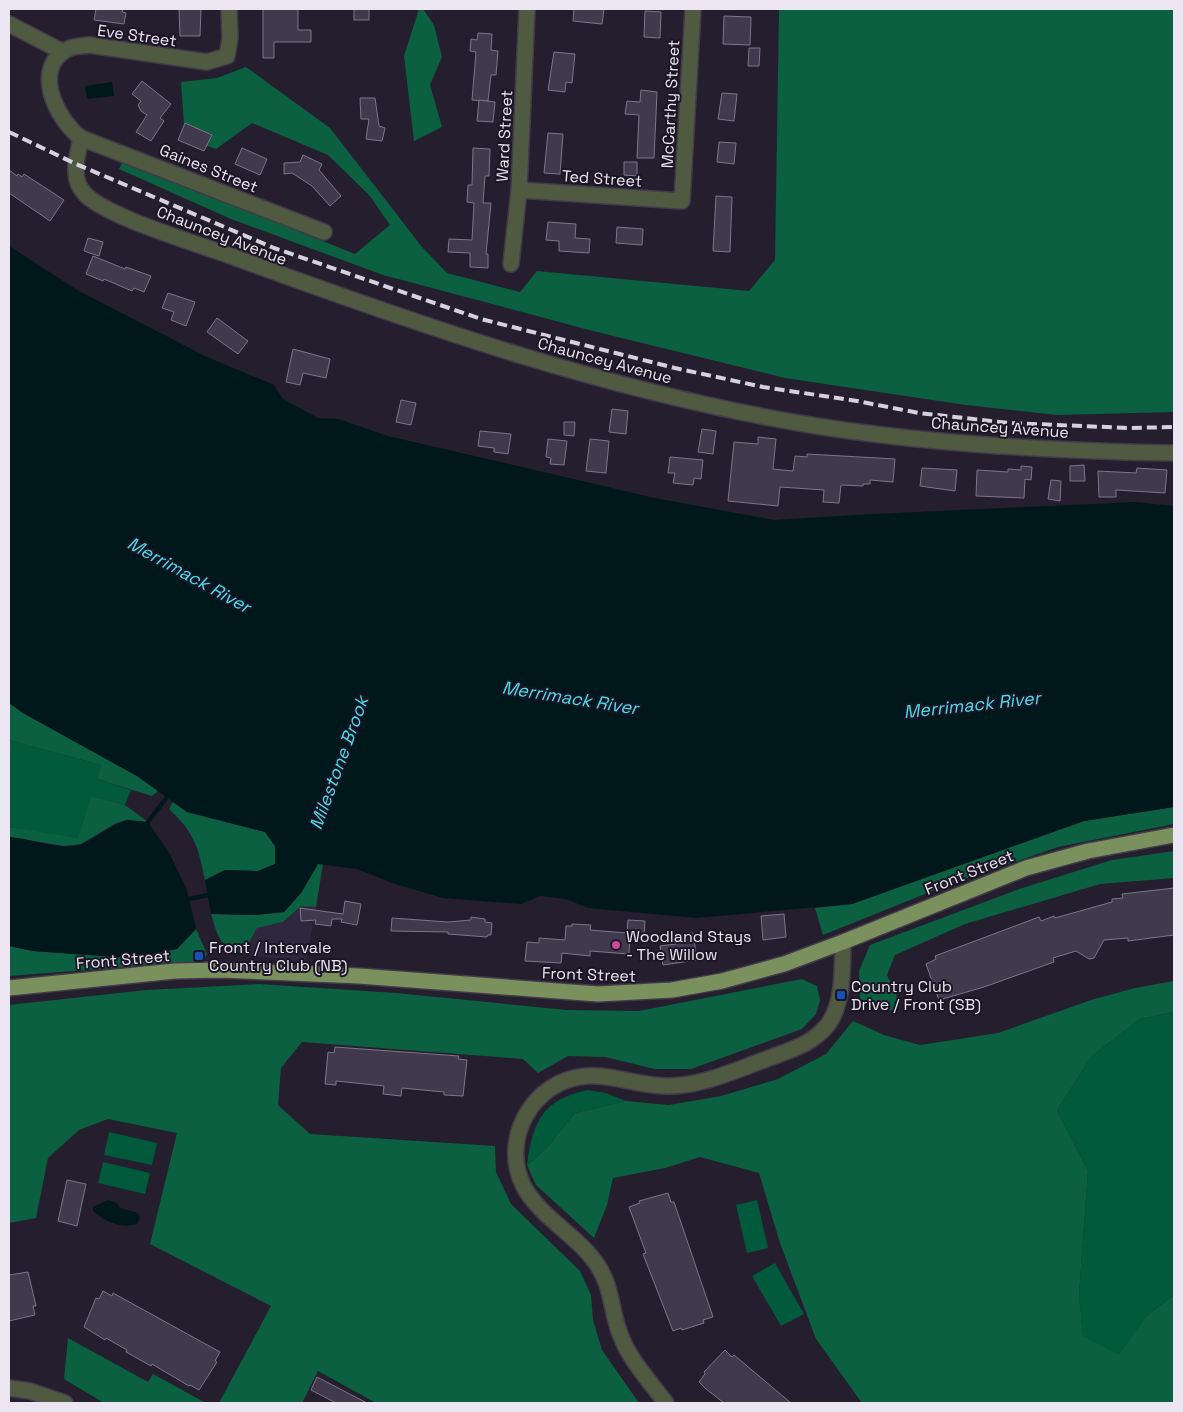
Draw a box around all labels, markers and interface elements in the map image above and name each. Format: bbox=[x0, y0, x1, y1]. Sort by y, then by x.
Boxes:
street label: Eve Street bbox=[96, 20, 178, 51]
street label: McCarthy Street bbox=[657, 39, 684, 169]
street label: Ward Street bbox=[492, 89, 517, 183]
street label: Gaines Street bbox=[156, 139, 261, 198]
street label: Ted Street bbox=[561, 165, 643, 192]
street label: Chauncey Avenue bbox=[154, 201, 290, 270]
street label: Chauncey Avenue bbox=[536, 332, 674, 388]
street label: Chauncey Avenue bbox=[930, 412, 1069, 443]
water label: Merrimack River bbox=[124, 531, 257, 619]
water label: Merrimack River bbox=[500, 675, 642, 720]
water label: Merrimack River bbox=[902, 686, 1044, 723]
water label: Milestone Brook bbox=[304, 691, 374, 833]
street label: Front Street bbox=[922, 845, 1017, 900]
place label: Woodland Stays - The Willow bbox=[626, 926, 752, 965]
place label: Front / Intervale Country Club (NB) bbox=[209, 937, 347, 976]
marker: Woodland Stays - The Willow bbox=[610, 939, 622, 951]
street label: Front Street bbox=[75, 945, 171, 974]
marker: Front / Intervale Country Club (NB) bbox=[193, 950, 205, 962]
street label: Front Street bbox=[542, 962, 636, 987]
place label: Country Club Drive / Front (SB) bbox=[851, 976, 981, 1015]
marker: Country Club Drive / Front (SB) bbox=[835, 989, 847, 1001]

